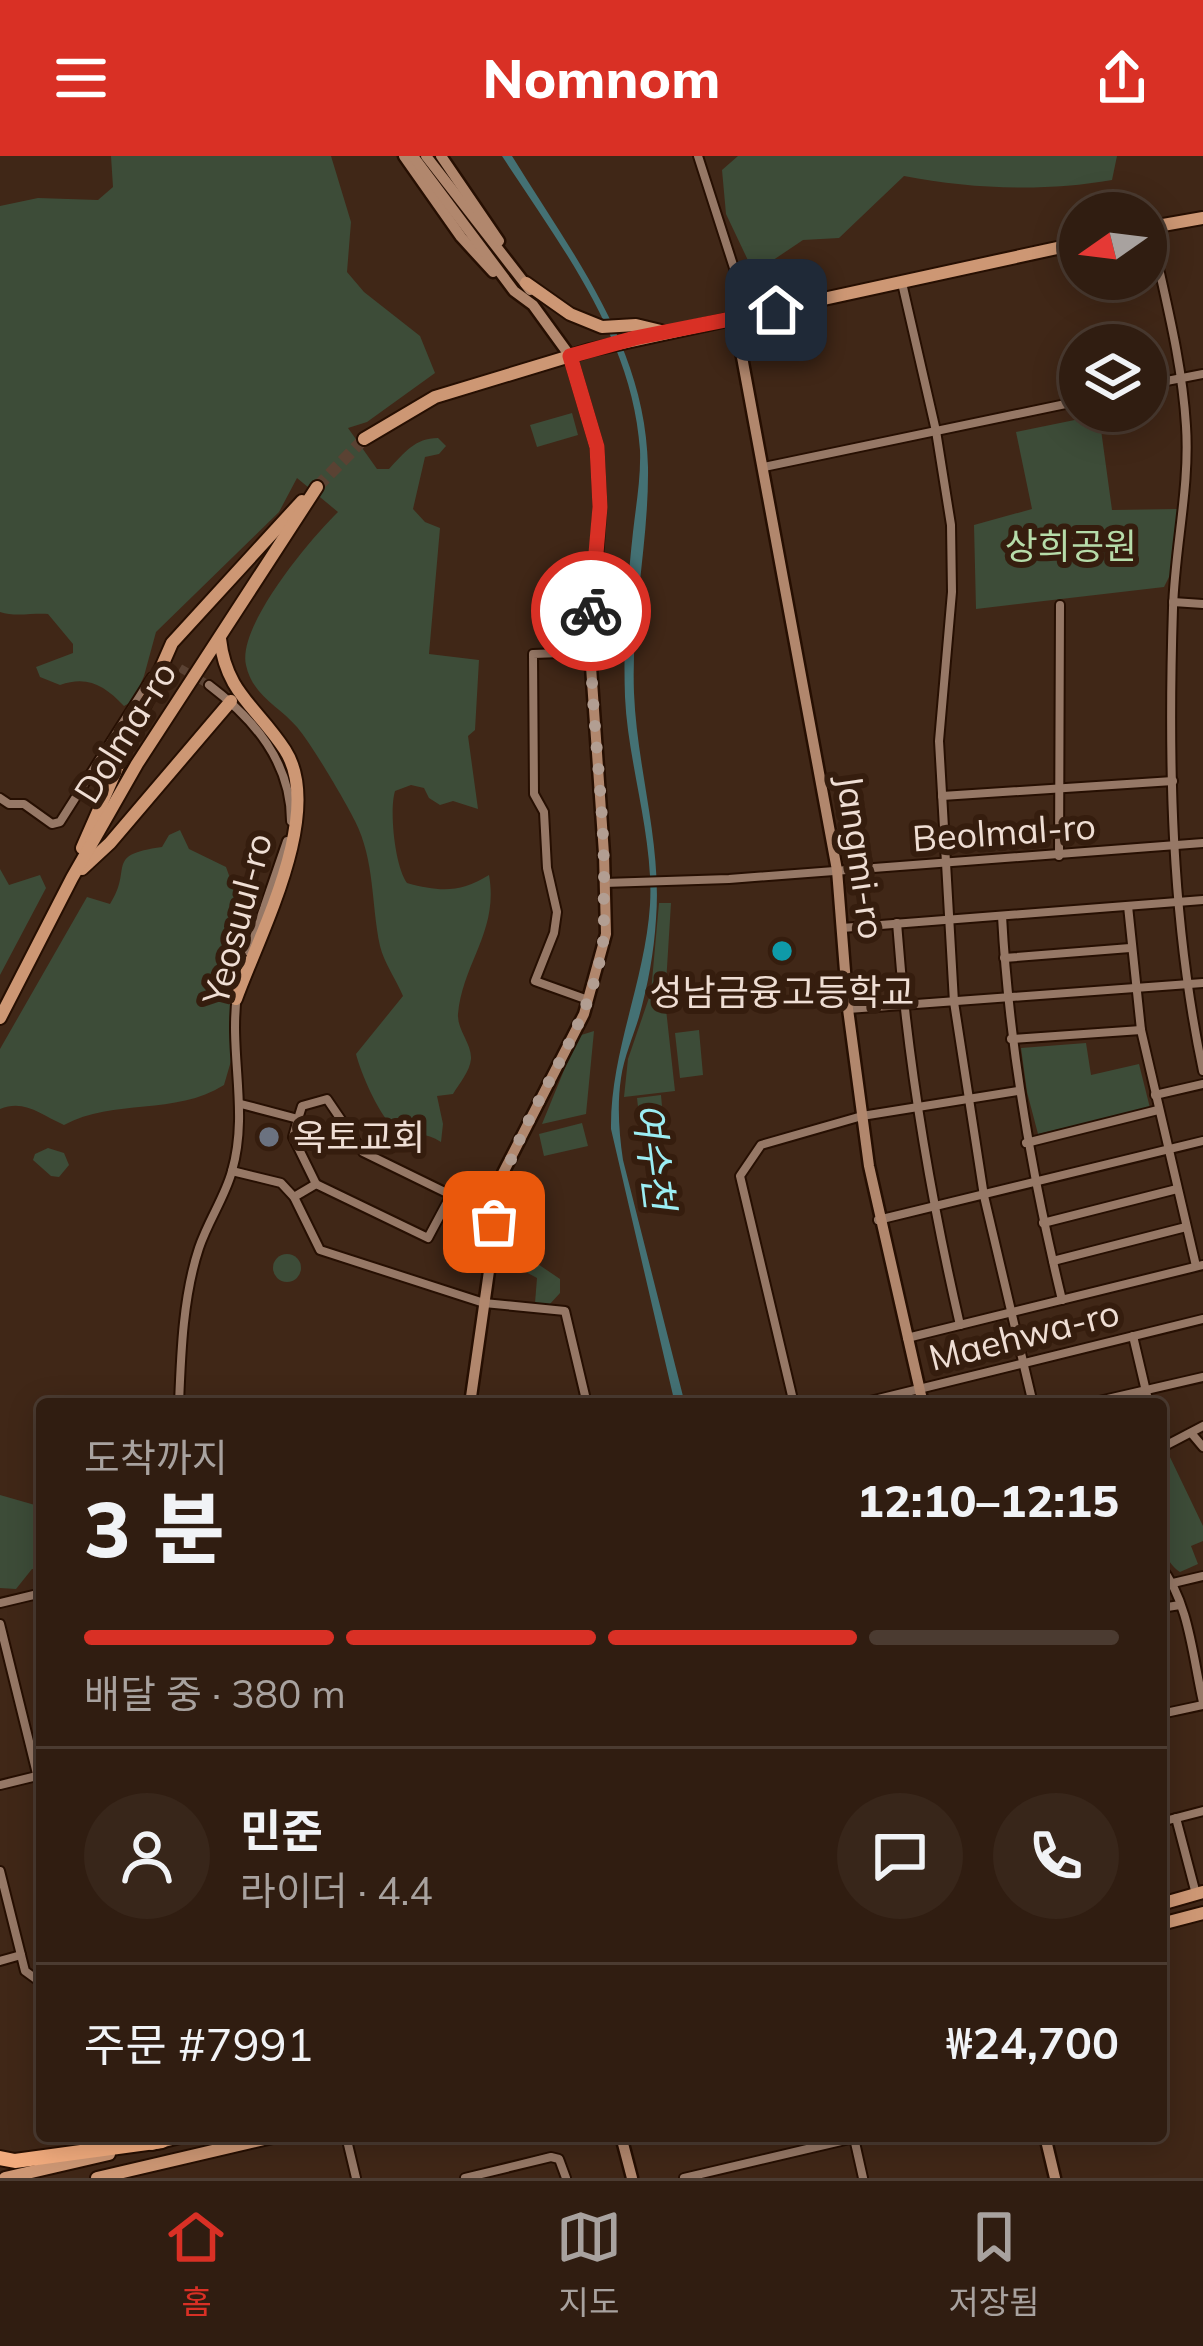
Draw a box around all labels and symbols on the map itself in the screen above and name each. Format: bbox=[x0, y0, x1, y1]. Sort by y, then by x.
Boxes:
north arrow bbox=[1059, 192, 1167, 300]
pin bbox=[725, 259, 827, 361]
park label: 상희공원 bbox=[1005, 523, 1137, 568]
courier bbox=[531, 551, 651, 671]
street label: Dolma-ro bbox=[64, 653, 186, 811]
street label: Jangmi-ro bbox=[828, 772, 895, 942]
street label: Beolmal-ro bbox=[911, 803, 1097, 860]
street label: Yeosuul-ro bbox=[192, 828, 281, 1011]
marker: 성남금융고등학교 bbox=[769, 938, 795, 964]
place label: 성남금융고등학교 bbox=[650, 969, 914, 1014]
water label: 여수천 bbox=[624, 1100, 686, 1216]
place label: 옥토교회 bbox=[293, 1114, 425, 1159]
marker: 옥토교회 bbox=[256, 1124, 282, 1150]
pin bbox=[443, 1171, 545, 1273]
street label: Maehwa-ro bbox=[924, 1289, 1124, 1380]

